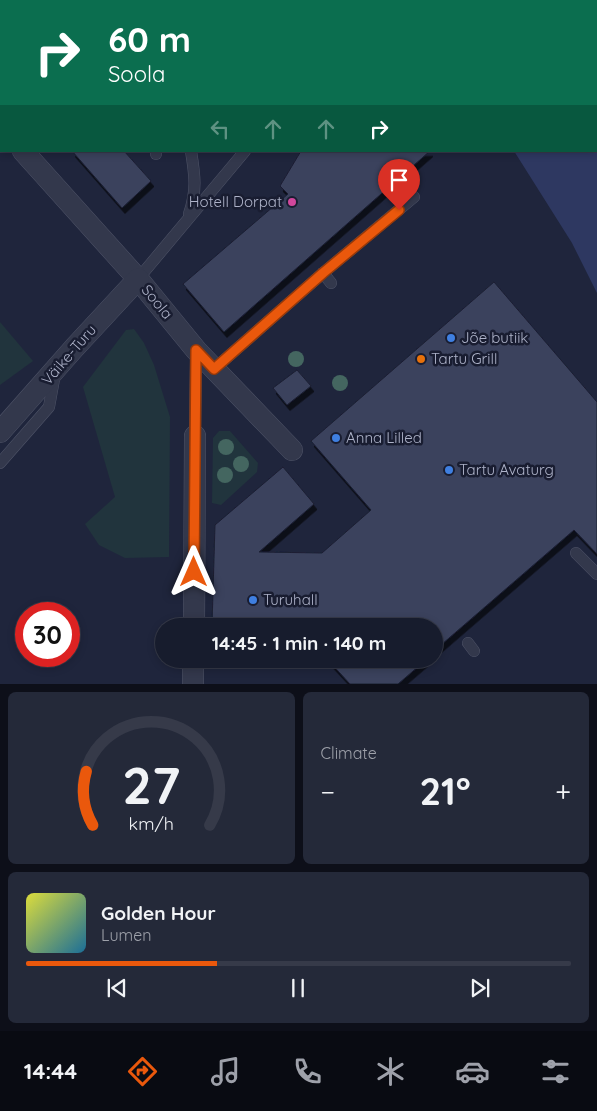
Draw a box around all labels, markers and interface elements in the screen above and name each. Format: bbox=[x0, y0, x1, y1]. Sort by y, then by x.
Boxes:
text: 60 m bbox=[108, 17, 191, 61]
icon: right bbox=[25, 20, 90, 85]
text: Soola bbox=[108, 60, 165, 88]
icon: left bbox=[206, 115, 234, 143]
icon: ahead bbox=[259, 115, 287, 143]
icon: ahead bbox=[312, 115, 340, 143]
icon: right bbox=[365, 115, 393, 143]
pin bbox=[378, 159, 420, 210]
icon: arrive bbox=[385, 166, 413, 194]
place label: Hotell Dorpat bbox=[189, 192, 282, 211]
marker: Hotell Dorpat bbox=[286, 196, 298, 208]
street label: Soola bbox=[138, 281, 177, 323]
street label: Väike-Turu bbox=[37, 320, 100, 389]
place label: Jõe butiik bbox=[461, 328, 528, 347]
marker: Jõe butiik bbox=[445, 332, 457, 344]
place label: Tartu Grill bbox=[431, 349, 497, 368]
marker: Tartu Grill bbox=[415, 353, 427, 365]
place label: Anna Lilled bbox=[346, 428, 422, 447]
marker: Anna Lilled bbox=[330, 432, 342, 444]
place label: Tartu Avaturg bbox=[459, 460, 554, 479]
marker: Tartu Avaturg bbox=[443, 464, 455, 476]
position arrow bbox=[167, 545, 219, 597]
place label: Turuhall bbox=[263, 590, 318, 609]
marker: Turuhall bbox=[247, 594, 259, 606]
speed limit sign: 30 bbox=[15, 602, 80, 667]
text: 14:45 · 1 min · 140 m bbox=[212, 631, 386, 655]
text: Climate bbox=[321, 743, 377, 763]
text: 27 bbox=[122, 752, 180, 817]
text: 21° bbox=[419, 767, 471, 815]
text: − bbox=[321, 774, 335, 809]
text: + bbox=[555, 774, 571, 809]
text: km/h bbox=[129, 812, 174, 834]
text: Golden Hour bbox=[101, 901, 216, 925]
text: Lumen bbox=[101, 925, 152, 945]
icon: previous bbox=[103, 974, 131, 1002]
icon: pause bbox=[284, 974, 312, 1002]
icon: next bbox=[466, 974, 494, 1002]
icon: directions bbox=[125, 1054, 160, 1089]
icon: music bbox=[208, 1054, 243, 1089]
icon: phone bbox=[290, 1054, 325, 1089]
icon: climate bbox=[373, 1054, 408, 1089]
icon: car bbox=[455, 1054, 490, 1089]
icon: filters bbox=[538, 1054, 573, 1089]
text: 14:44 bbox=[24, 1057, 77, 1085]

